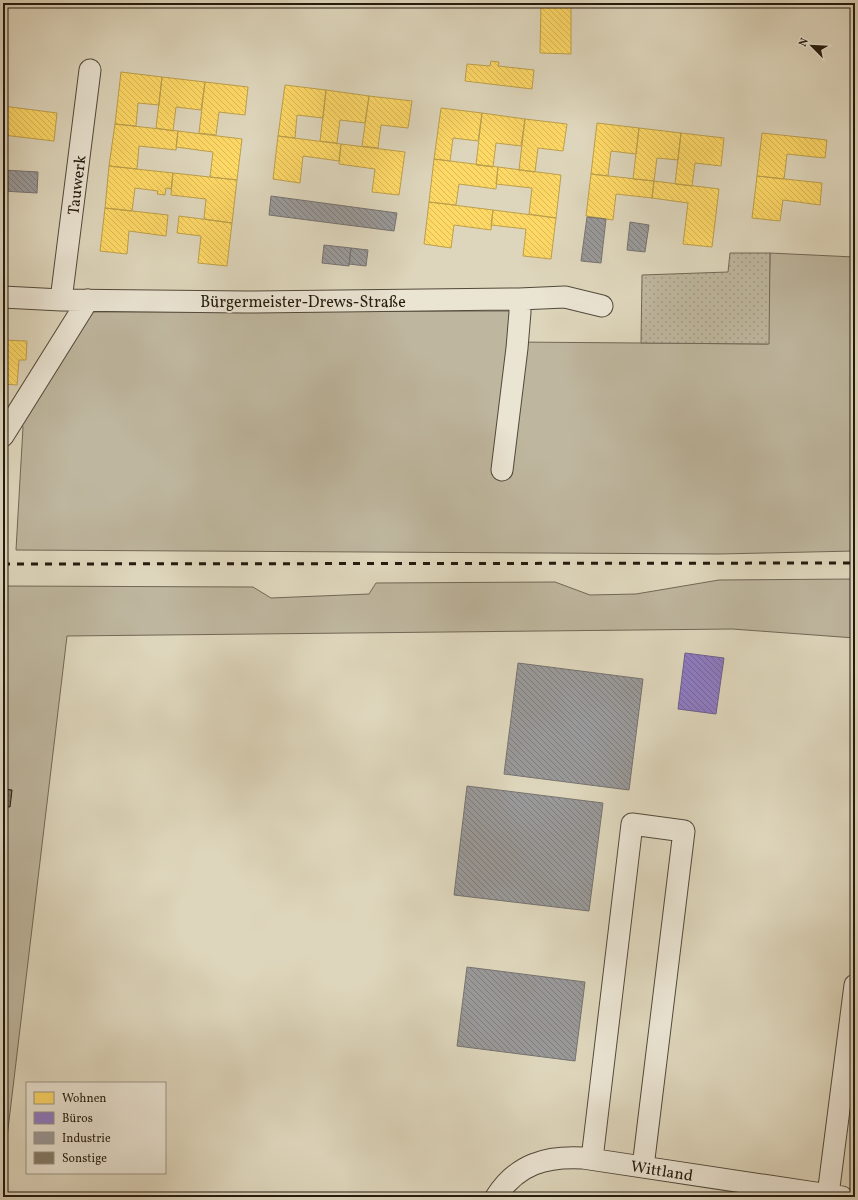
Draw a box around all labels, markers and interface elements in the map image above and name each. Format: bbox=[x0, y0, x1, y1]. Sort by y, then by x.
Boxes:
north arrow bbox=[792, 26, 832, 66]
text: N bbox=[796, 36, 813, 49]
street label: Tauwerk bbox=[63, 154, 93, 216]
street label: Bürgermeister-Drews-Straße bbox=[200, 292, 406, 314]
legend bbox=[26, 1082, 166, 1174]
text: Wohnen bbox=[62, 1091, 107, 1107]
text: Büros bbox=[62, 1111, 93, 1127]
text: Industrie bbox=[62, 1131, 111, 1147]
text: Sonstige bbox=[62, 1151, 107, 1167]
street label: Wittland bbox=[629, 1156, 694, 1188]

